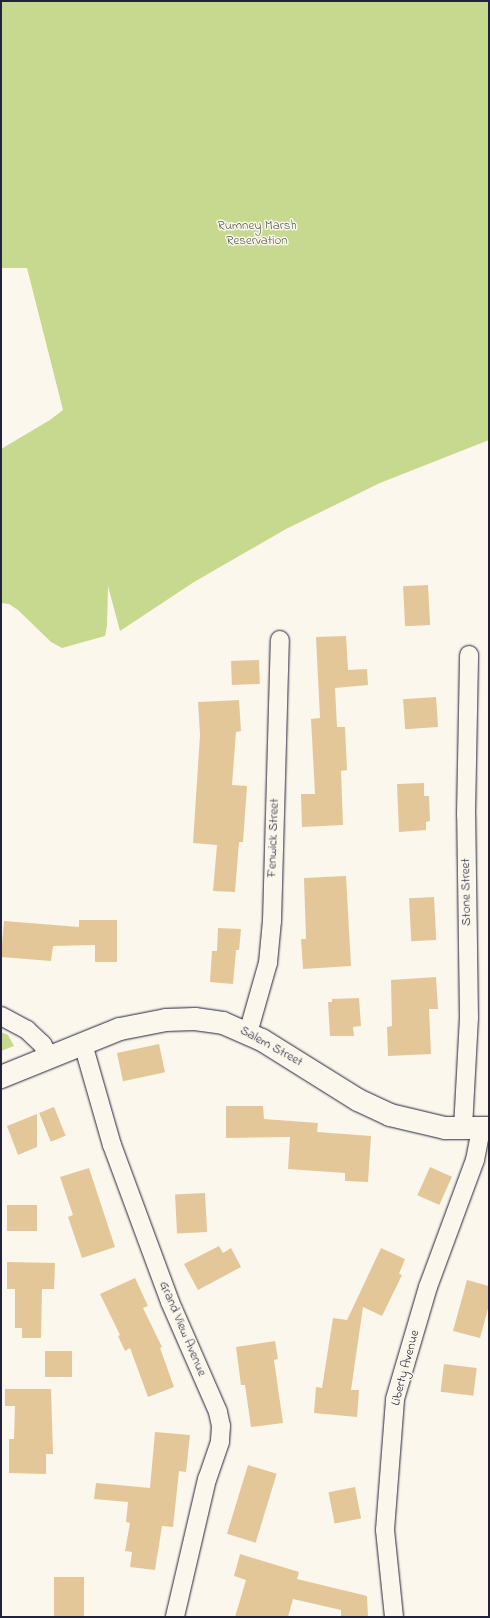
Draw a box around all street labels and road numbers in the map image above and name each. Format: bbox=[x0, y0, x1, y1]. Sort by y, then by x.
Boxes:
street label: Fenwick Street bbox=[265, 798, 283, 878]
street label: Stone Street bbox=[459, 858, 475, 926]
street label: Salem Street bbox=[237, 1023, 305, 1071]
street label: Grand View Avenue bbox=[155, 1279, 209, 1379]
street label: Liberty Avenue bbox=[388, 1329, 424, 1407]

